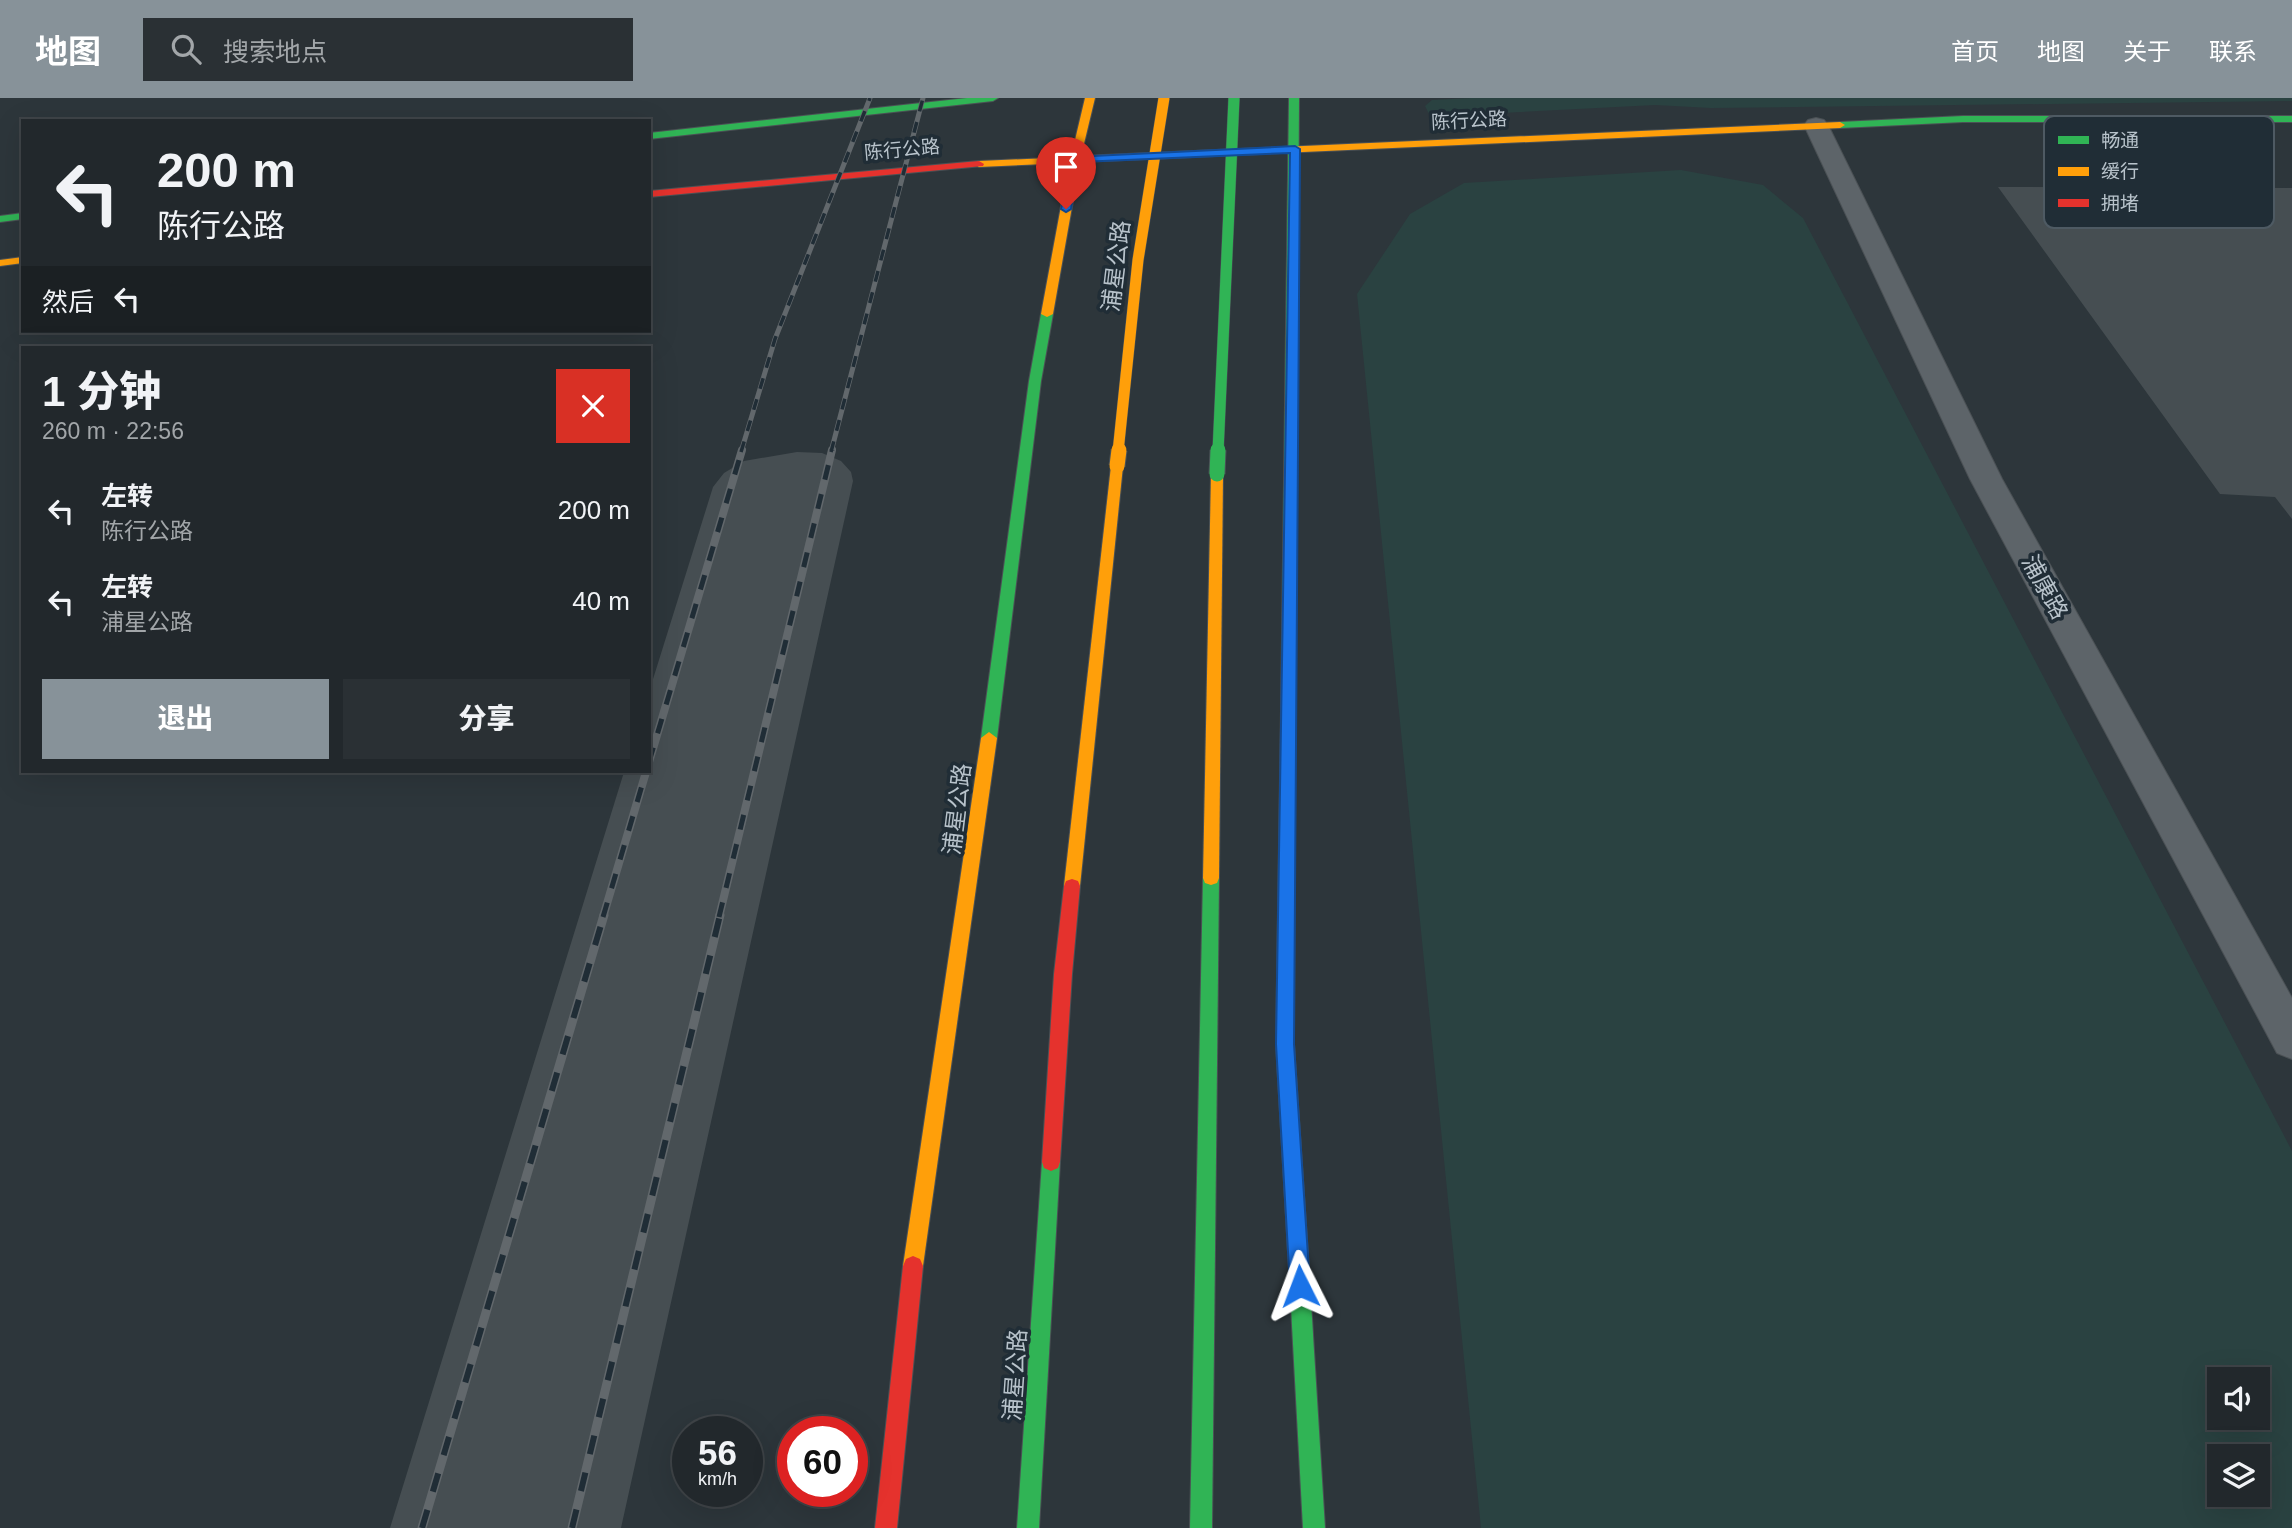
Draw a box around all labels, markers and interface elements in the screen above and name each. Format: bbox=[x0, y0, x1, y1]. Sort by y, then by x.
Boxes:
search box bbox=[143, 18, 633, 81]
icon: search bbox=[167, 30, 205, 68]
text: 地图 bbox=[35, 33, 101, 70]
text: 搜索地点 bbox=[223, 37, 327, 67]
text: 首页 bbox=[1951, 38, 1999, 65]
text: 地图 bbox=[2037, 38, 2085, 65]
text: 关于 bbox=[2123, 38, 2171, 65]
text: 联系 bbox=[2209, 38, 2257, 65]
street label: 陈行公路 bbox=[1431, 108, 1508, 133]
legend bbox=[2044, 116, 2274, 228]
text: 畅通 bbox=[2101, 130, 2139, 151]
street label: 陈行公路 bbox=[863, 136, 941, 163]
pin bbox=[1036, 137, 1096, 209]
text: 200 m bbox=[157, 143, 296, 197]
icon: left bbox=[42, 147, 133, 238]
icon: arrive bbox=[1047, 148, 1085, 186]
text: 缓行 bbox=[2101, 161, 2139, 182]
text: 拥堵 bbox=[2101, 193, 2139, 214]
text: 陈行公路 bbox=[157, 208, 285, 244]
street label: 浦星公路 bbox=[1097, 219, 1135, 313]
icon: left bbox=[108, 280, 146, 318]
text: 然后 bbox=[42, 287, 94, 317]
text: 1 分钟 bbox=[42, 368, 161, 415]
button: close bbox=[556, 369, 630, 443]
text: 260 m · 22:56 bbox=[42, 418, 184, 444]
text: 左转 bbox=[101, 481, 153, 511]
icon: left bbox=[42, 492, 80, 530]
text: 200 m bbox=[558, 495, 630, 525]
text: 陈行公路 bbox=[101, 518, 193, 544]
street label: 浦康路 bbox=[2017, 551, 2073, 623]
text: 左转 bbox=[101, 572, 153, 602]
icon: left bbox=[42, 583, 80, 621]
text: 40 m bbox=[572, 586, 630, 616]
text: 浦星公路 bbox=[101, 609, 193, 635]
button: 退出 bbox=[42, 679, 329, 759]
button: 分享 bbox=[343, 679, 630, 759]
street label: 浦星公路 bbox=[938, 762, 976, 856]
position arrow bbox=[1263, 1249, 1337, 1323]
street label: 浦星公路 bbox=[999, 1328, 1031, 1422]
map controls bbox=[2207, 1367, 2270, 1507]
button: sound bbox=[2207, 1367, 2270, 1430]
speed limit sign: 60 bbox=[777, 1416, 868, 1507]
text: 56 bbox=[698, 1433, 737, 1472]
button: layers bbox=[2207, 1444, 2270, 1507]
text: km/h bbox=[698, 1469, 737, 1489]

